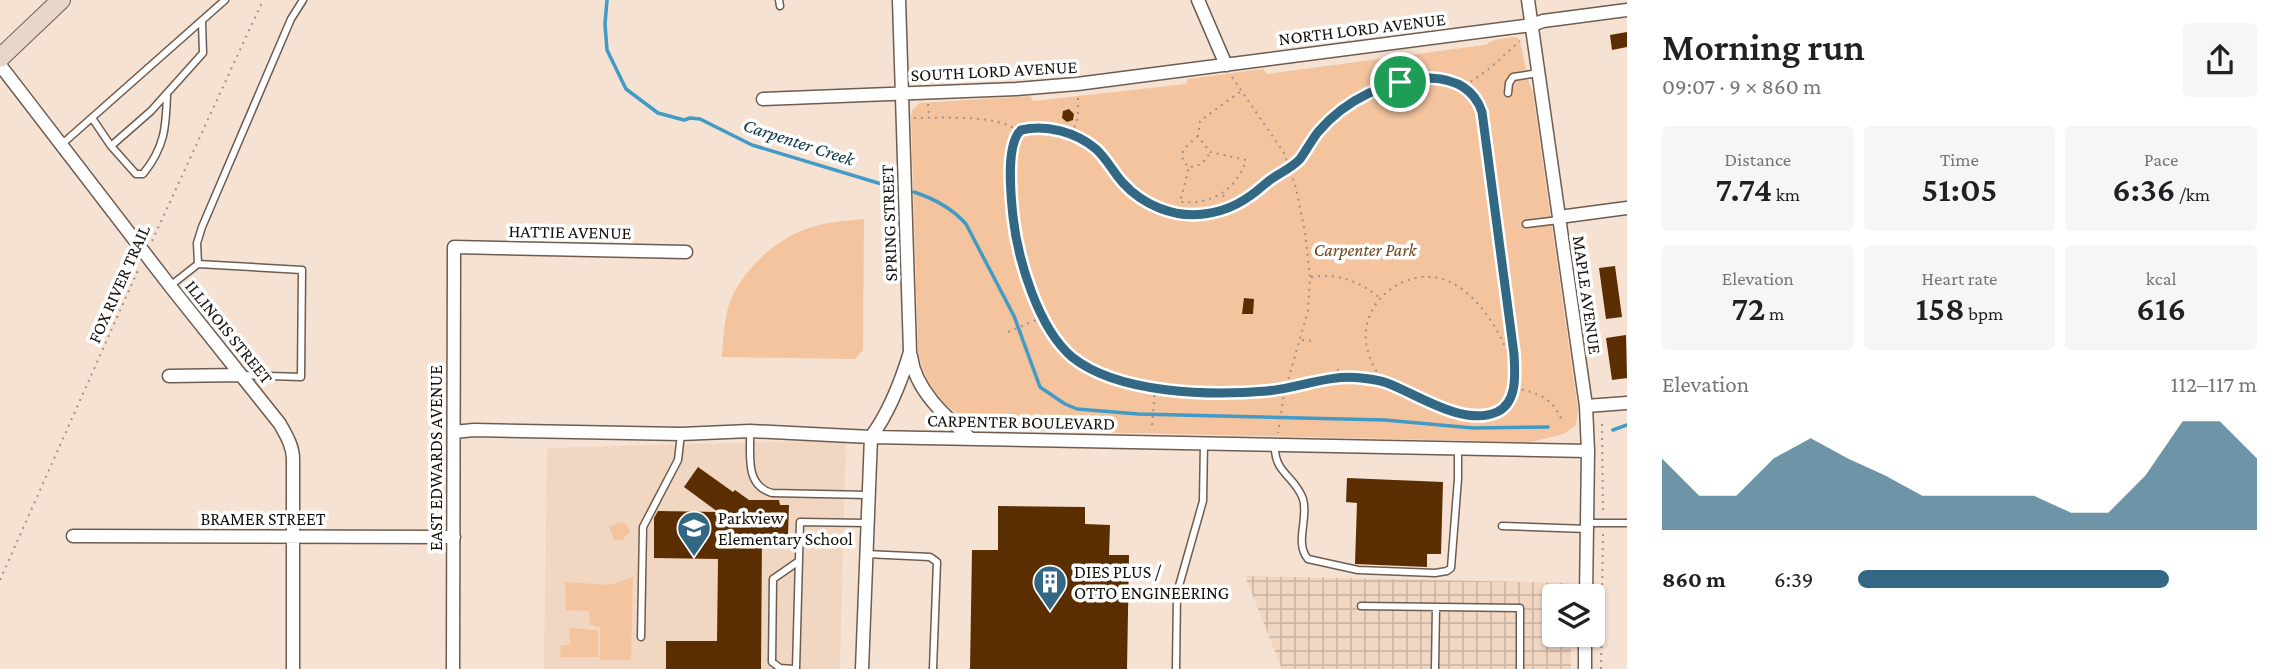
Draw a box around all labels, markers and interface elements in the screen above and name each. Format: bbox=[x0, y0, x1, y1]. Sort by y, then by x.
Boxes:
street label: NORTH LORD AVENUE bbox=[1277, 9, 1447, 49]
button: share bbox=[2183, 23, 2257, 97]
text: Morning run bbox=[1662, 26, 1865, 68]
pin bbox=[1370, 52, 1430, 112]
street label: SOUTH LORD AVENUE bbox=[910, 57, 1078, 85]
icon: arrive bbox=[1381, 63, 1419, 101]
text: 09:07 · 9 × 860 m bbox=[1662, 73, 1821, 99]
water label: Carpenter Creek bbox=[741, 114, 858, 170]
text: Distance bbox=[1725, 149, 1791, 170]
text: Time bbox=[1940, 149, 1979, 170]
text: Pace bbox=[2144, 149, 2178, 170]
street label: SPRING STREET bbox=[877, 164, 901, 282]
text: 7.74 bbox=[1716, 170, 1772, 209]
text: 51:05 bbox=[1922, 170, 1997, 209]
text: 6:36 bbox=[2112, 170, 2175, 209]
text: km bbox=[1772, 184, 1800, 205]
text: /km bbox=[2175, 184, 2210, 205]
street label: HATTIE AVENUE bbox=[508, 221, 632, 243]
street label: FOX RIVER TRAIL bbox=[84, 222, 154, 346]
street label: MAPLE AVENUE bbox=[1569, 234, 1605, 356]
park label: Carpenter Park bbox=[1314, 240, 1417, 260]
text: Elevation bbox=[1722, 268, 1794, 289]
text: Heart rate bbox=[1922, 268, 1997, 289]
text: kcal bbox=[2146, 268, 2176, 289]
street label: ILLINOIS STREET bbox=[181, 276, 277, 388]
text: 72 bbox=[1731, 289, 1765, 328]
text: 158 bbox=[1916, 289, 1965, 328]
text: 616 bbox=[2136, 289, 2186, 328]
text: m bbox=[1765, 303, 1784, 324]
text: bpm bbox=[1965, 303, 2003, 324]
street label: EAST EDWARDS AVENUE bbox=[426, 365, 446, 551]
text: Elevation bbox=[1662, 371, 1749, 397]
text: 112–117 m bbox=[2171, 371, 2257, 397]
street label: CARPENTER BOULEVARD bbox=[927, 410, 1115, 434]
place label: Parkview Elementary School bbox=[718, 508, 853, 549]
street label: BRAMER STREET bbox=[200, 509, 326, 529]
school or university icon: Parkview Elementary School bbox=[675, 509, 713, 558]
place label: DIES PLUS / OTTO ENGINEERING bbox=[1074, 562, 1229, 603]
building icon: DIES PLUS / OTTO ENGINEERING bbox=[1031, 563, 1069, 612]
text: 860 m bbox=[1662, 566, 1726, 592]
text: 6:39 bbox=[1774, 566, 1813, 592]
map controls bbox=[1542, 584, 1605, 647]
button: layers bbox=[1542, 584, 1605, 647]

